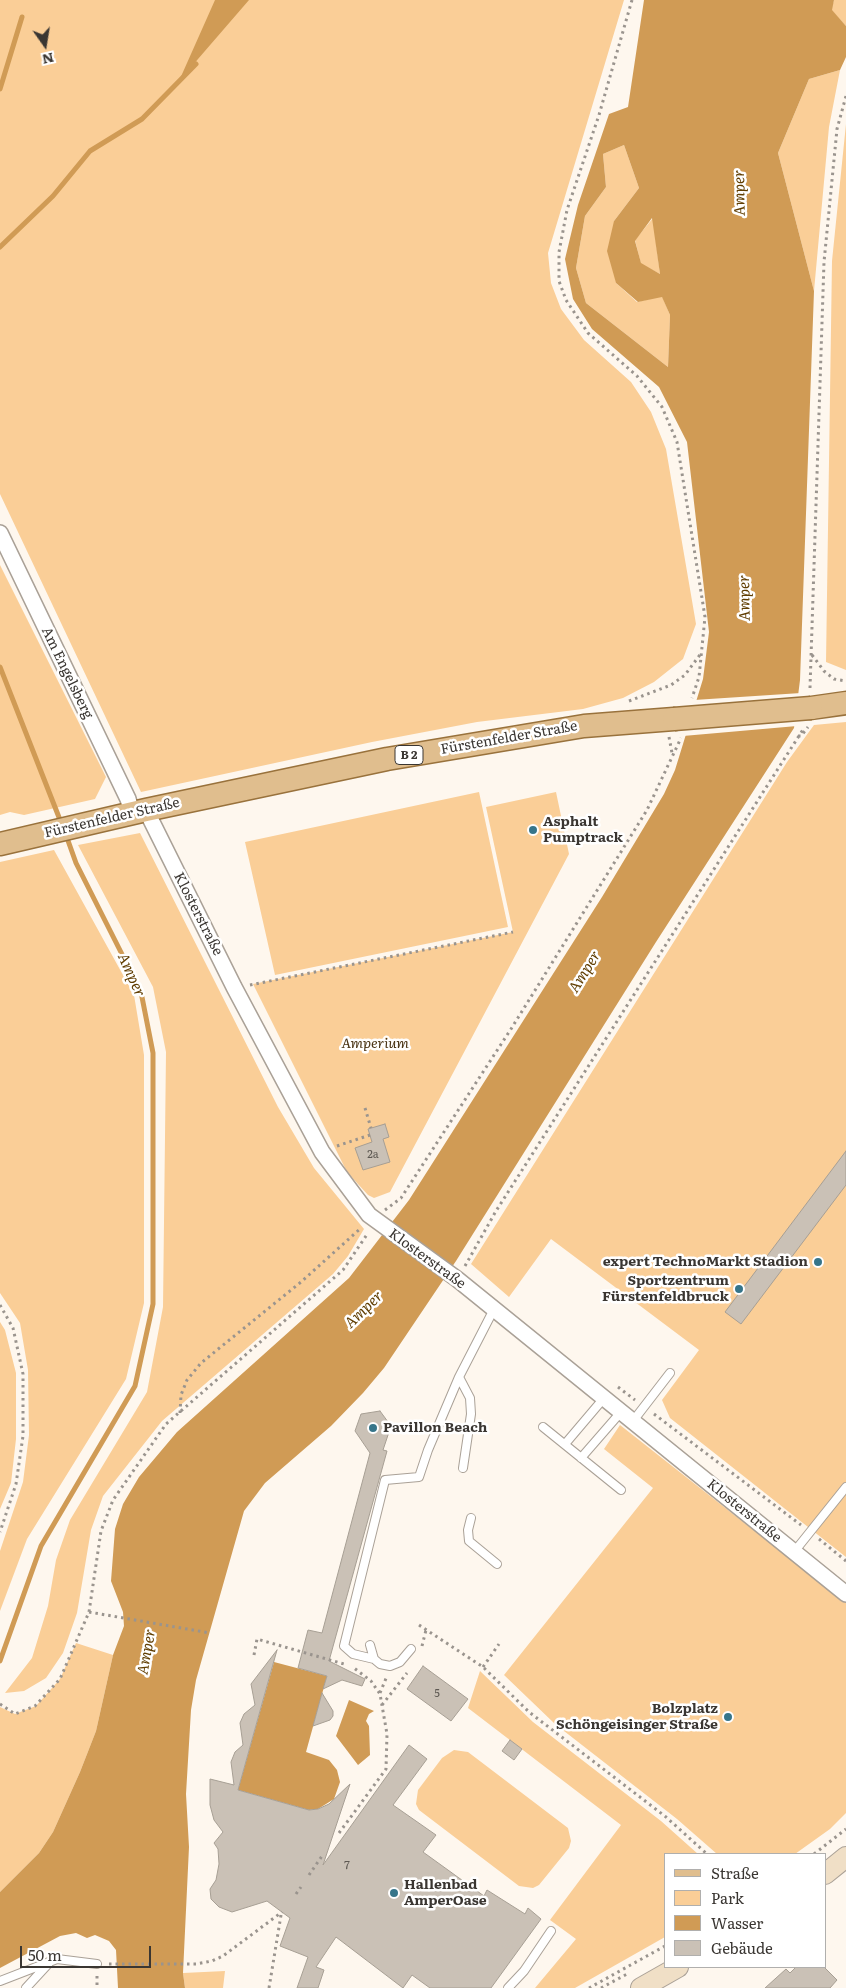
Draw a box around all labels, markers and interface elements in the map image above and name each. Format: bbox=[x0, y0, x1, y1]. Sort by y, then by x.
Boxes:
north arrow bbox=[20, 20, 70, 70]
text: N bbox=[40, 49, 56, 71]
water label: Amper bbox=[731, 170, 749, 216]
water label: Amper bbox=[736, 575, 754, 621]
street label: Am Engelsberg bbox=[38, 624, 96, 722]
street label: Fürstenfelder Straße bbox=[439, 718, 579, 758]
road number: B 2 bbox=[395, 746, 423, 764]
street label: Fürstenfelder Straße bbox=[43, 794, 181, 842]
place label: Asphalt Pumptrack bbox=[543, 814, 623, 846]
marker: Asphalt Pumptrack bbox=[527, 824, 539, 836]
street label: Klosterstraße bbox=[170, 870, 226, 958]
water label: Amper bbox=[565, 948, 605, 996]
water label: Amper bbox=[113, 950, 149, 1000]
park label: Amperium bbox=[341, 1036, 409, 1052]
house number: 2a bbox=[367, 1148, 379, 1162]
street label: Klosterstraße bbox=[385, 1225, 469, 1293]
place label: expert TechnoMarkt Stadion bbox=[603, 1254, 808, 1270]
marker: expert TechnoMarkt Stadion bbox=[812, 1256, 824, 1268]
place label: Sportzentrum Fürstenfeldbruck bbox=[602, 1273, 729, 1305]
marker: Sportzentrum Fürstenfeldbruck bbox=[733, 1283, 745, 1295]
water label: Amper bbox=[341, 1288, 387, 1332]
place label: Pavillon Beach bbox=[383, 1420, 487, 1436]
marker: Pavillon Beach bbox=[367, 1422, 379, 1434]
street label: Klosterstraße bbox=[703, 1476, 785, 1546]
water label: Amper bbox=[134, 1628, 160, 1676]
house number: 5 bbox=[434, 1687, 440, 1701]
place label: Bolzplatz Schöngeisinger Straße bbox=[556, 1701, 718, 1734]
marker: Bolzplatz Schöngeisinger Straße bbox=[722, 1711, 734, 1723]
legend bbox=[664, 1853, 826, 1968]
house number: 7 bbox=[344, 1859, 350, 1873]
text: Straße bbox=[711, 1861, 759, 1884]
place label: Hallenbad AmperOase bbox=[404, 1877, 487, 1910]
text: Park bbox=[711, 1886, 744, 1909]
marker: Hallenbad AmperOase bbox=[388, 1887, 400, 1899]
text: Wasser bbox=[711, 1911, 763, 1934]
scale bar bbox=[22, 1936, 154, 1968]
text: Gebäude bbox=[711, 1936, 773, 1959]
text: 50 m bbox=[28, 1943, 62, 1966]

